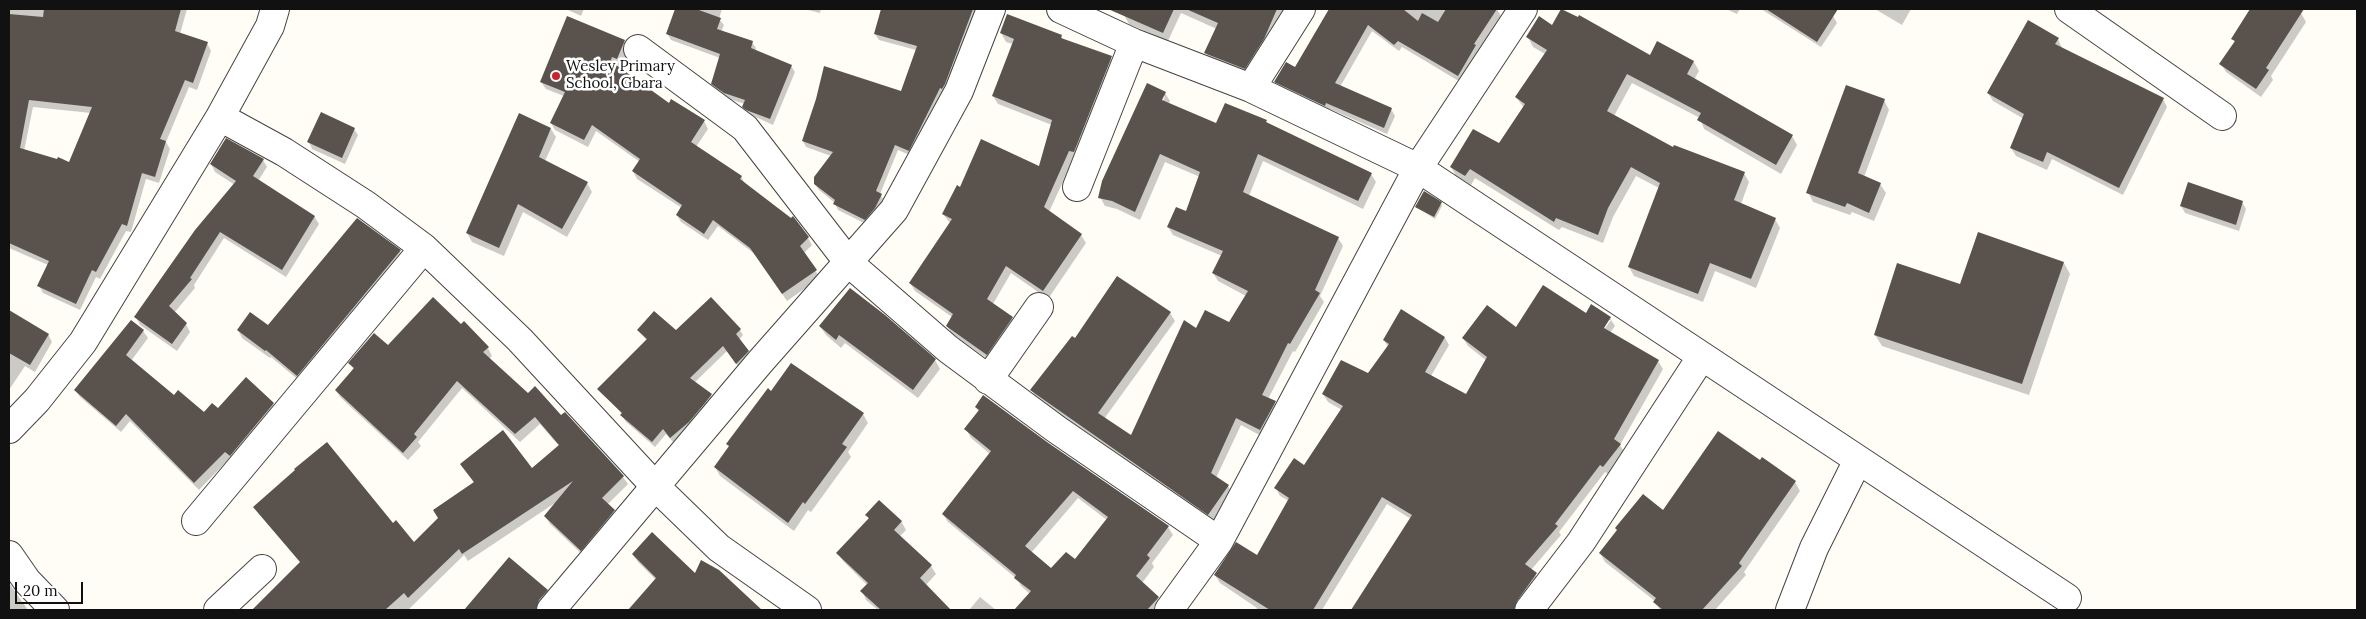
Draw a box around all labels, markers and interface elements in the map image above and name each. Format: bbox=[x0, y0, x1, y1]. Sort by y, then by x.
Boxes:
place label: Wesley Primary School, Gbara bbox=[566, 58, 675, 93]
marker: Wesley Primary School, Gbara bbox=[550, 70, 562, 82]
scale bar bbox=[18, 572, 85, 604]
text: 20 m bbox=[23, 581, 58, 600]

